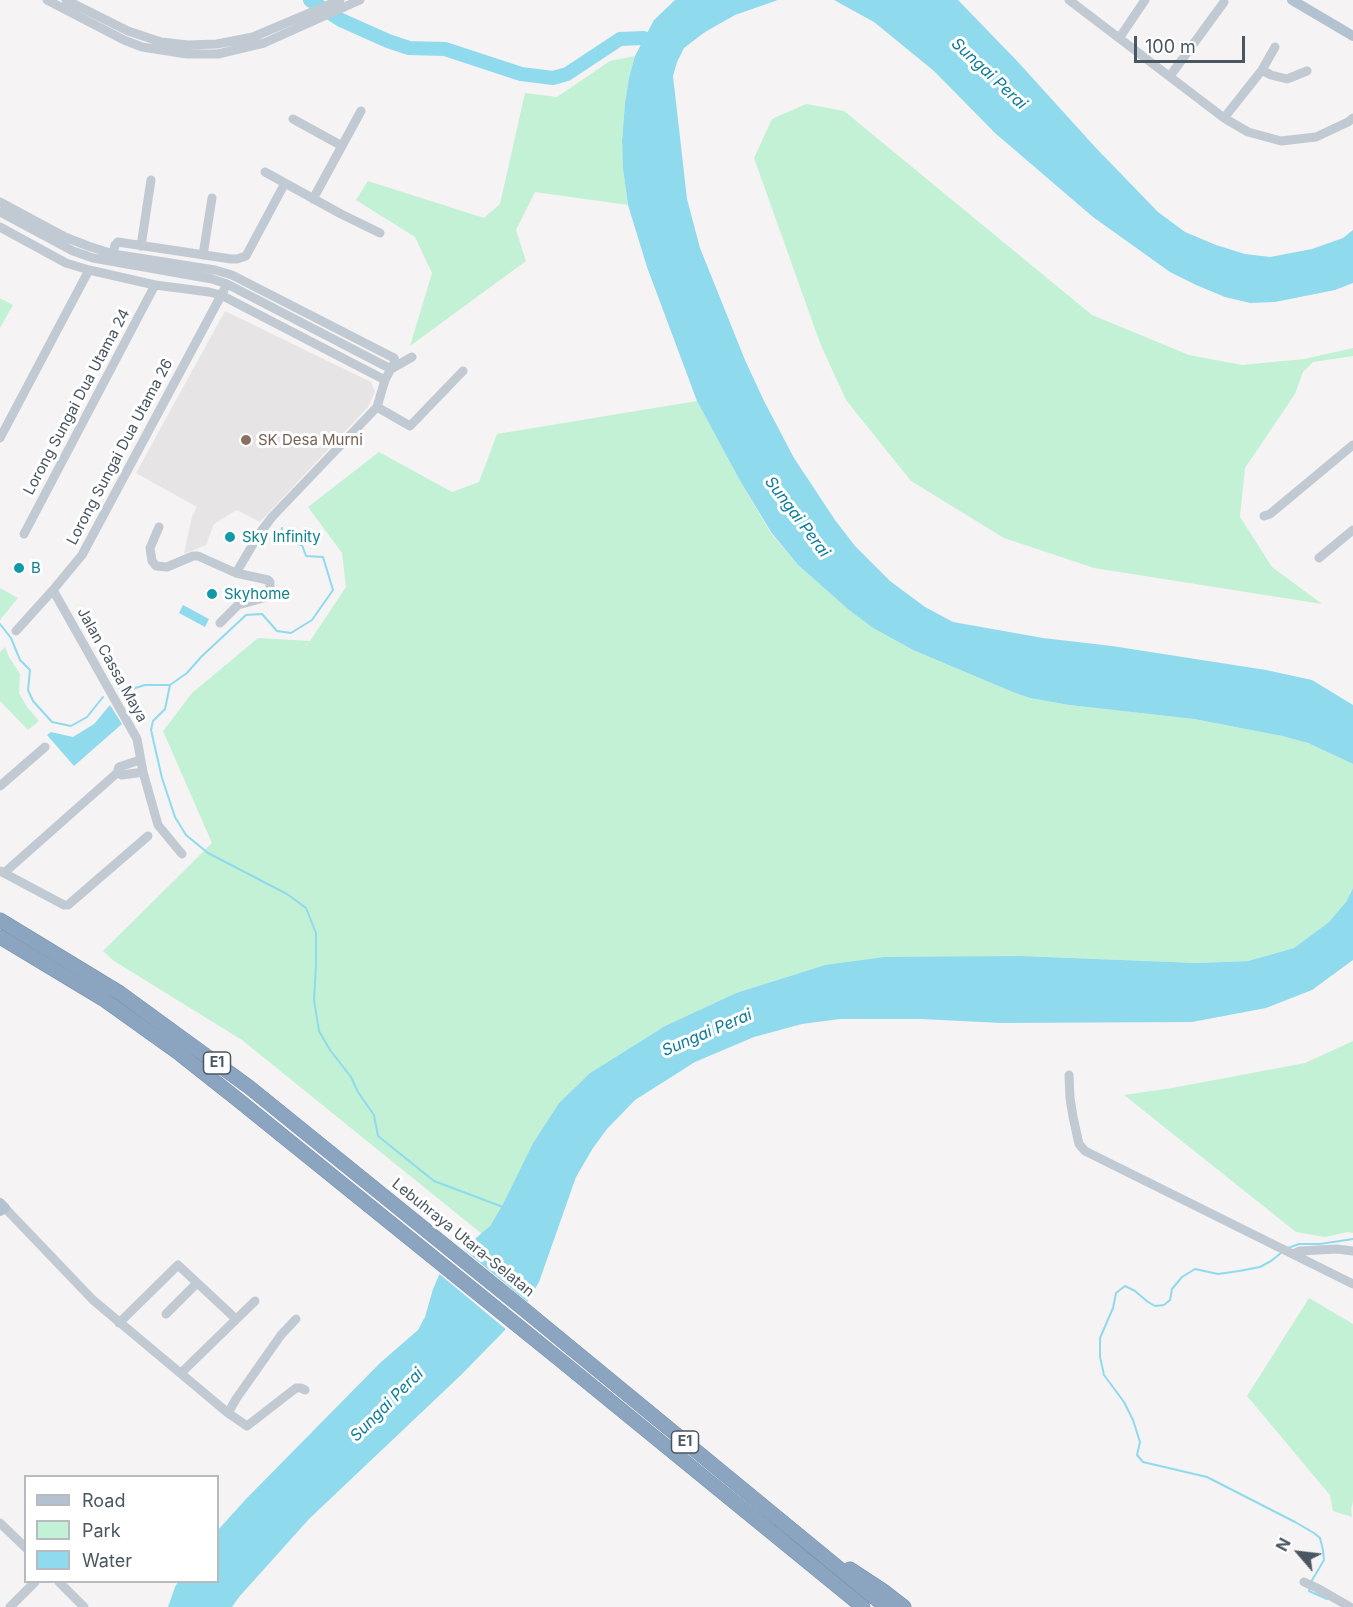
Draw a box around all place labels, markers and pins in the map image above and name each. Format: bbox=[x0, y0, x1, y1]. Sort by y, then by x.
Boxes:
place label: SK Desa Murni bbox=[258, 431, 363, 449]
marker: SK Desa Murni bbox=[239, 433, 253, 447]
place label: Sky Infinity bbox=[242, 528, 321, 546]
marker: Sky Infinity bbox=[223, 530, 237, 544]
place label: B bbox=[31, 559, 41, 577]
marker: B bbox=[12, 561, 26, 575]
place label: Skyhome bbox=[224, 585, 290, 603]
marker: Skyhome bbox=[205, 587, 219, 601]

